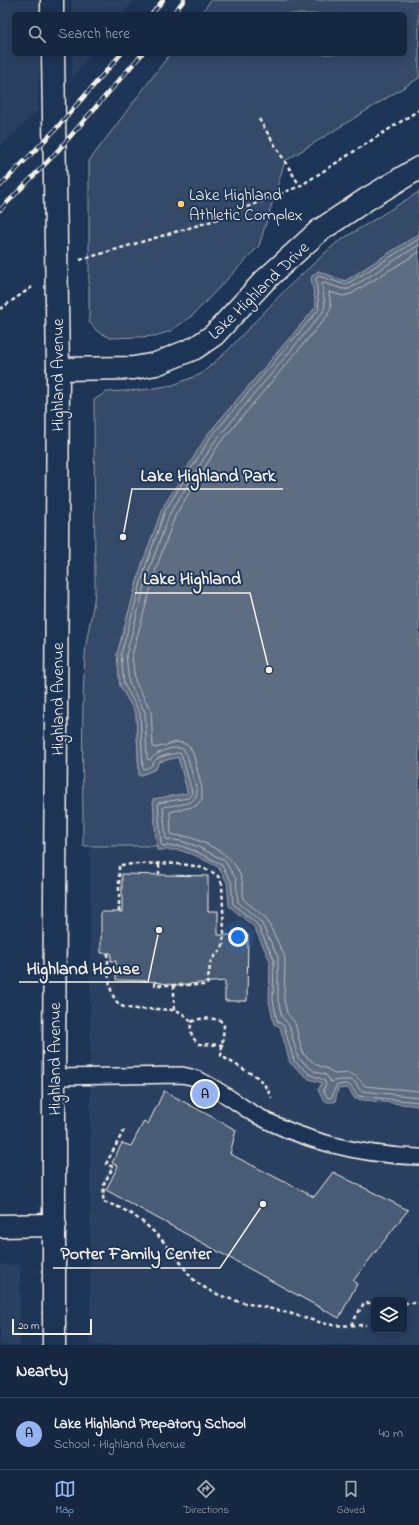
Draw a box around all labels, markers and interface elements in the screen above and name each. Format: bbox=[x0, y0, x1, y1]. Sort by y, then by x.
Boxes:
search box bbox=[12, 12, 407, 56]
icon: search bbox=[26, 23, 48, 45]
text: Search here bbox=[58, 23, 130, 45]
place label: Lake Highland Athletic Complex bbox=[189, 183, 303, 228]
marker: Lake Highland Athletic Complex bbox=[176, 199, 186, 209]
street label: Lake Highland Drive bbox=[203, 236, 317, 348]
street label: Highland Avenue bbox=[46, 318, 73, 432]
callout: Lake Highland Park bbox=[132, 459, 283, 489]
text: Lake Highland Park bbox=[140, 464, 277, 491]
callout: Lake Highland bbox=[135, 563, 250, 593]
text: Lake Highland bbox=[143, 567, 242, 594]
street label: Highland Avenue bbox=[46, 642, 73, 756]
your location bbox=[228, 927, 248, 947]
callout: Highland House bbox=[19, 952, 148, 982]
text: Highland House bbox=[26, 957, 141, 984]
street label: Highland Avenue bbox=[43, 1002, 70, 1116]
pin: A bbox=[192, 1079, 218, 1109]
callout: Porter Family Center bbox=[53, 1238, 220, 1268]
text: Porter Family Center bbox=[60, 1242, 212, 1269]
map controls bbox=[371, 1297, 407, 1333]
button: layers bbox=[371, 1297, 407, 1333]
scale bar bbox=[12, 1317, 92, 1336]
text: 20 m bbox=[18, 1318, 40, 1334]
text: Nearby bbox=[16, 1359, 68, 1384]
text: Lake Highland Prepatory School bbox=[54, 1413, 246, 1435]
text: A bbox=[25, 1424, 33, 1443]
text: 40 m bbox=[379, 1424, 403, 1443]
text: School · Highland Avenue bbox=[54, 1435, 185, 1454]
tab: Map bbox=[54, 1478, 76, 1518]
tab: Directions bbox=[183, 1478, 229, 1518]
tab: Saved bbox=[337, 1478, 365, 1518]

